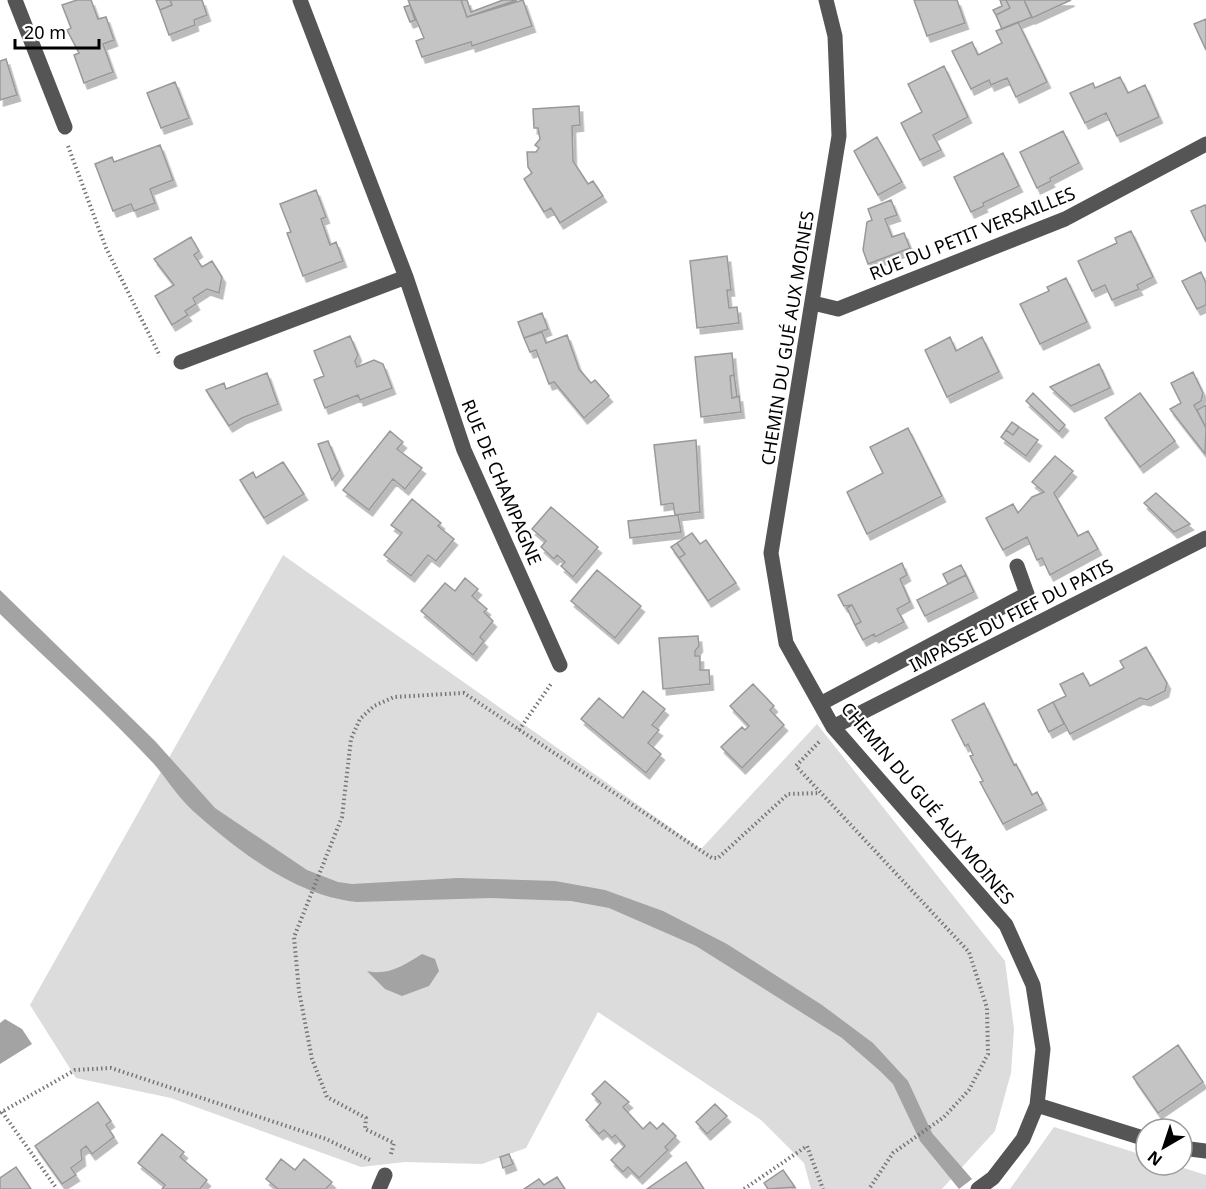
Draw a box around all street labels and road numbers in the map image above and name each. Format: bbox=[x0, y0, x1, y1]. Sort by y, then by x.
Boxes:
street label: RUE DU PETIT VERSAILLES bbox=[866, 181, 1079, 285]
street label: CHEMIN DU GUÉ AUX MOINES bbox=[755, 209, 819, 467]
street label: RUE DE CHAMPAGNE bbox=[456, 396, 548, 568]
street label: IMPASSE DU FIEF DU PATIS bbox=[905, 553, 1117, 677]
street label: CHEMIN DU GUÉ AUX MOINES bbox=[836, 697, 1020, 909]

